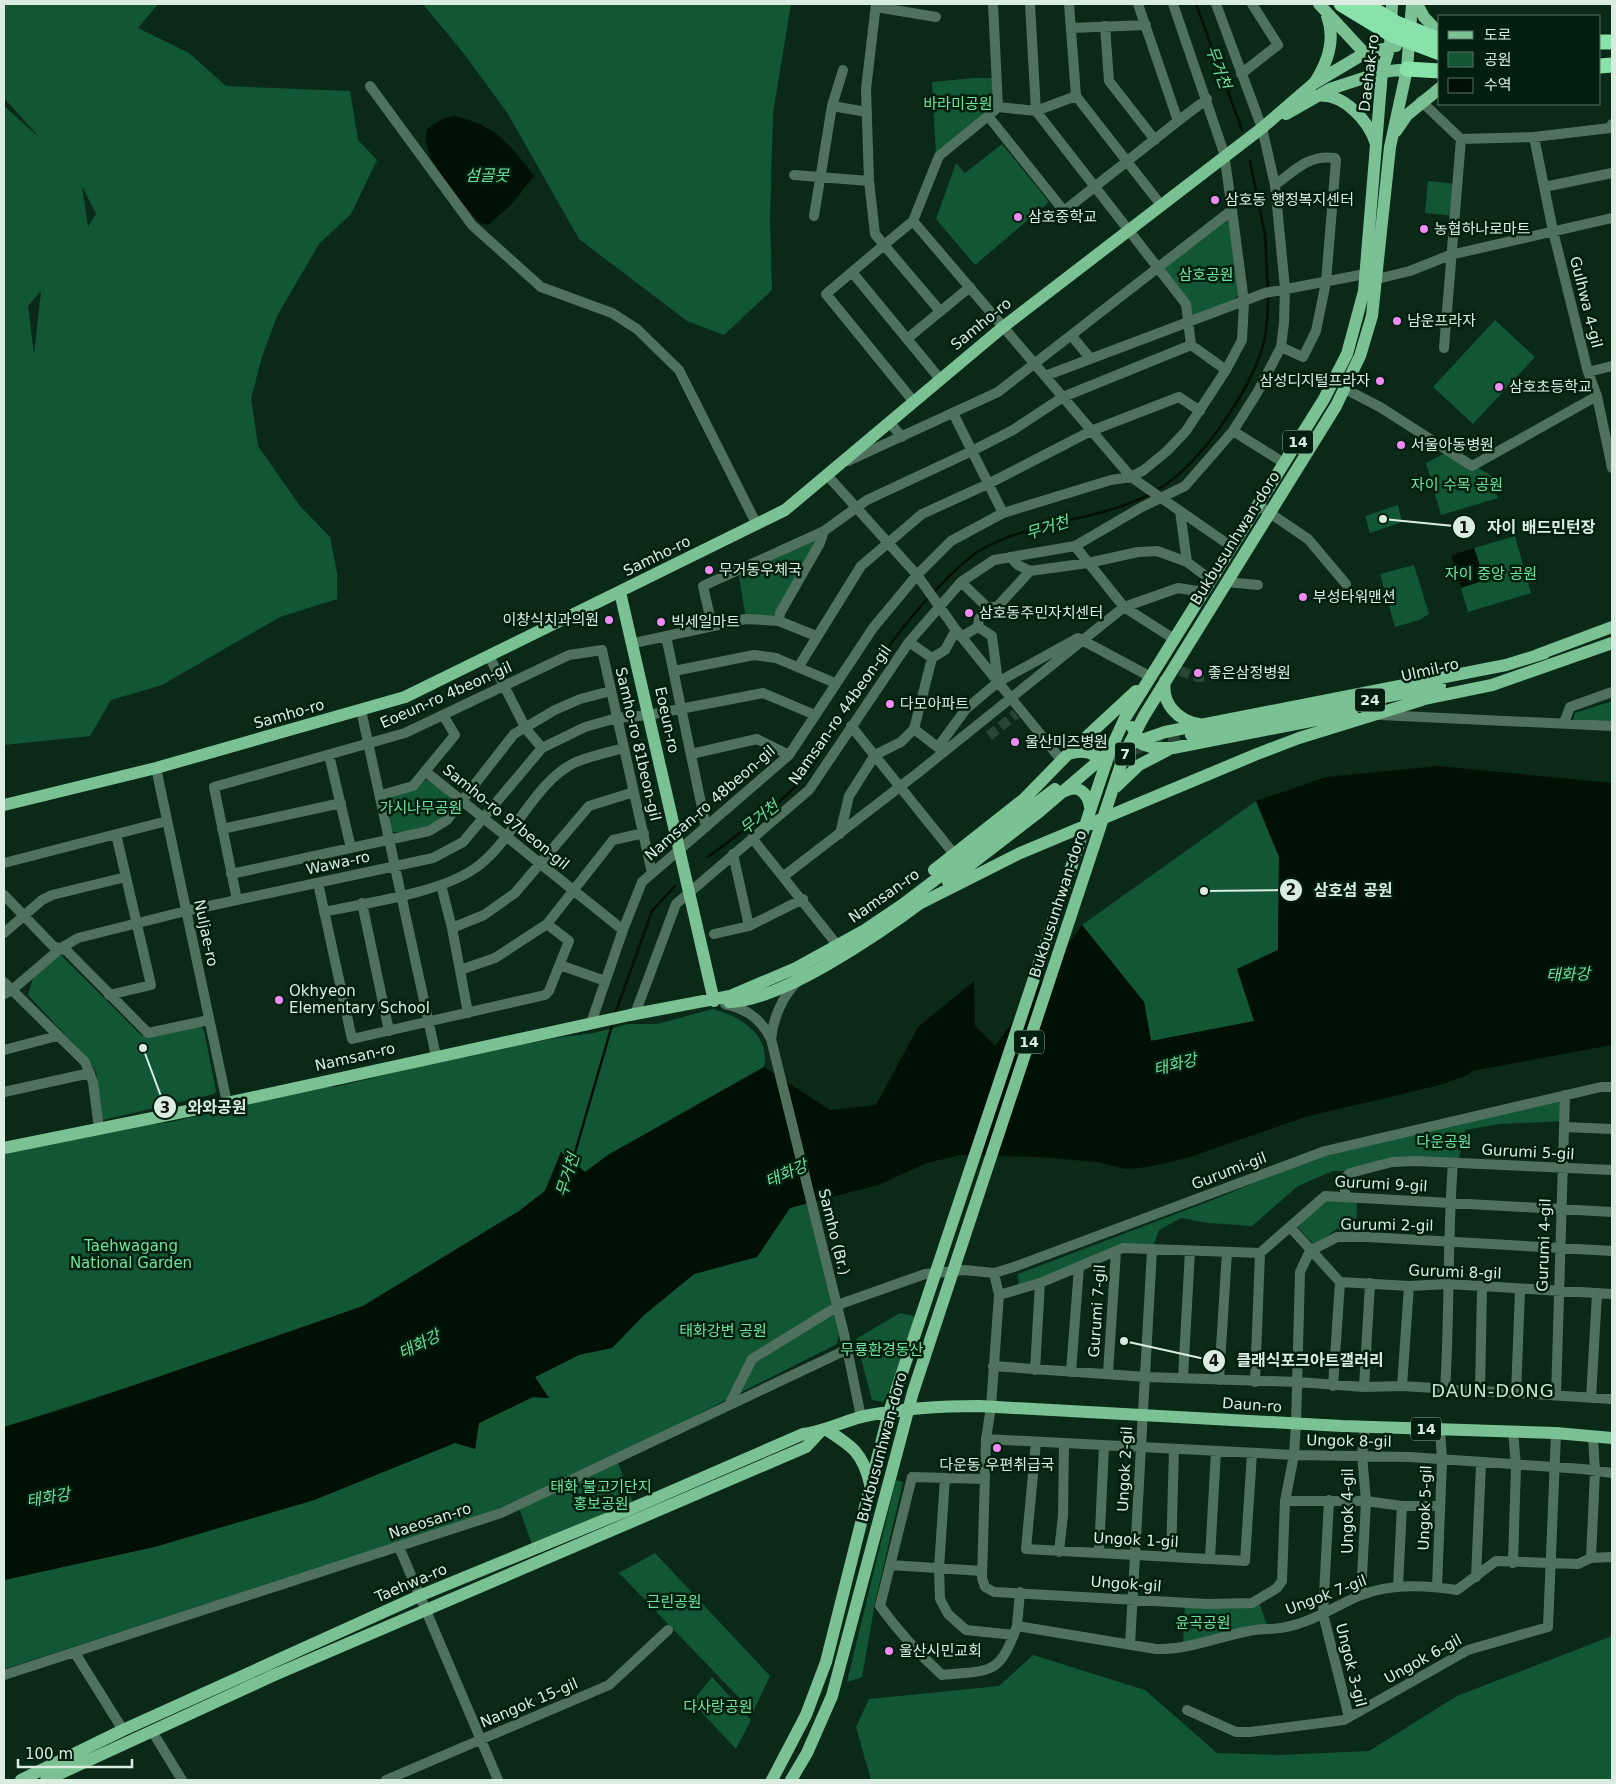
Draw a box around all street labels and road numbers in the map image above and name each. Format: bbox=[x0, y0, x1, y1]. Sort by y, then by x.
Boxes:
street label: Daehak-ro bbox=[1355, 33, 1383, 113]
street label: Gulhwa 4-gil bbox=[1566, 254, 1606, 350]
street label: Samho-ro bbox=[947, 294, 1015, 354]
road number: 14 bbox=[1283, 431, 1313, 454]
street label: Bukbusunhwan-doro bbox=[1187, 468, 1283, 608]
street label: Samho-ro bbox=[620, 532, 694, 580]
street label: Namsan-ro 44beon-gil bbox=[785, 642, 895, 788]
street label: Ulmil-ro bbox=[1399, 655, 1461, 685]
street label: Eoeun-ro 4beon-gil bbox=[377, 658, 515, 732]
street label: Samho-ro 81beon-gil bbox=[612, 665, 664, 823]
street label: Eoeun-ro bbox=[651, 685, 683, 755]
road number: 24 bbox=[1355, 688, 1385, 712]
street label: Samho-ro bbox=[252, 695, 326, 733]
street label: Namsan-ro 48beon-gil bbox=[641, 742, 779, 864]
road number: 7 bbox=[1115, 742, 1135, 766]
street label: Samho-ro 97beon-gil bbox=[439, 761, 573, 873]
street label: Bukbusunhwan-doro bbox=[1026, 828, 1090, 980]
street label: Wawa-ro bbox=[304, 847, 372, 879]
street label: Namsan-ro bbox=[845, 865, 923, 927]
street label: Nuljae-ro bbox=[190, 898, 222, 968]
road number: 14 bbox=[1014, 1030, 1044, 1054]
street label: Namsan-ro bbox=[313, 1039, 397, 1075]
street label: Gurumi 5-gil bbox=[1481, 1141, 1575, 1163]
street label: Gurumi-gil bbox=[1189, 1148, 1269, 1194]
street label: Gurumi 9-gil bbox=[1334, 1173, 1428, 1195]
street label: Samho (Br.) bbox=[815, 1187, 853, 1277]
street label: Gurumi 4-gil bbox=[1533, 1198, 1555, 1292]
street label: Gurumi 2-gil bbox=[1340, 1215, 1434, 1235]
street label: Gurumi 8-gil bbox=[1408, 1261, 1502, 1283]
street label: Gurumi 7-gil bbox=[1085, 1264, 1109, 1358]
street label: Bukbusunhwan-doro bbox=[853, 1370, 911, 1524]
street label: Daun-ro bbox=[1221, 1394, 1283, 1416]
road number: 14 bbox=[1411, 1418, 1441, 1440]
street label: Ungok 2-gil bbox=[1114, 1426, 1136, 1512]
street label: Ungok 8-gil bbox=[1306, 1431, 1392, 1451]
street label: Ungok 5-gil bbox=[1415, 1465, 1435, 1551]
street label: Ungok 4-gil bbox=[1339, 1468, 1357, 1554]
street label: Naeosan-ro bbox=[386, 1499, 474, 1543]
street label: Ungok 1-gil bbox=[1093, 1529, 1179, 1551]
street label: Taehwa-ro bbox=[371, 1560, 450, 1607]
street label: Ungok 7-gil bbox=[1283, 1571, 1369, 1619]
street label: Ungok-gil bbox=[1090, 1573, 1162, 1595]
street label: Ungok 3-gil bbox=[1332, 1621, 1370, 1709]
street label: Ungok 6-gil bbox=[1381, 1630, 1465, 1688]
street label: Nangok 15-gil bbox=[477, 1674, 581, 1732]

